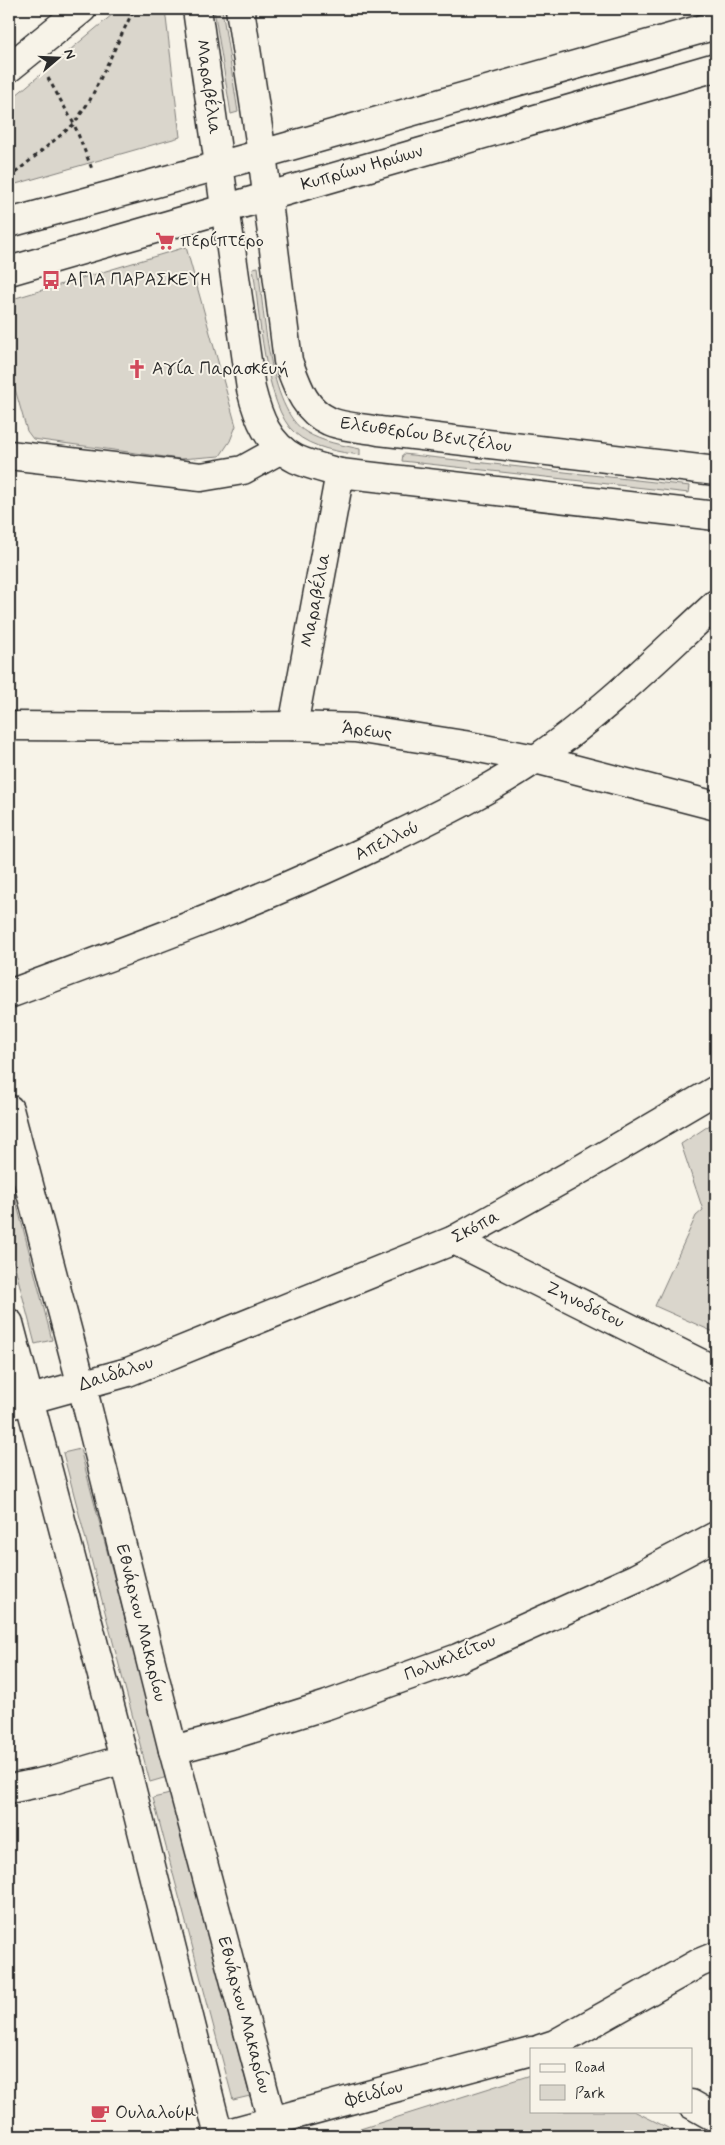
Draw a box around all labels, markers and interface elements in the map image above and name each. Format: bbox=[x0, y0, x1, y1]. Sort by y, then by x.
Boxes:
north arrow bbox=[32, 32, 82, 82]
street label: Μαραβέλια bbox=[189, 38, 228, 136]
text: N bbox=[59, 47, 79, 61]
street label: Κυπρίων Ηρώων bbox=[298, 139, 426, 197]
place label: περίπτερο bbox=[180, 229, 264, 253]
supermarket icon: περίπτερο bbox=[154, 230, 176, 252]
place label: ΑΓΙΑ ΠΑΡΑΣΚΕΥΗ bbox=[66, 268, 212, 292]
bus stop icon: ΑΓΙΑ ΠΑΡΑΣΚΕΥΗ bbox=[40, 269, 62, 291]
place label: Αγία Παρασκευή bbox=[152, 357, 289, 381]
church icon: Αγία Παρασκευή bbox=[126, 358, 148, 380]
street label: Ελευθερίου Βενιζέλου bbox=[339, 410, 513, 459]
street label: Μαραβέλια bbox=[294, 551, 337, 649]
street label: Άρεως bbox=[341, 716, 393, 746]
street label: Απελλού bbox=[351, 815, 423, 867]
street label: Σκόπα bbox=[448, 1205, 504, 1249]
street label: Ζηνοδότου bbox=[542, 1276, 628, 1334]
street label: Δαιδάλου bbox=[76, 1351, 156, 1397]
street label: Εθνάρχου Μακαρίου bbox=[110, 1542, 172, 1704]
street label: Πολυκλείτου bbox=[401, 1629, 499, 1687]
street label: Εθνάρχου Μακαρίου bbox=[212, 1934, 276, 2096]
legend bbox=[530, 2048, 692, 2112]
text: Road bbox=[575, 2058, 605, 2078]
street label: Φειδίου bbox=[341, 2075, 406, 2114]
text: Park bbox=[575, 2084, 605, 2104]
place label: Ουλαλούμ bbox=[115, 2101, 197, 2125]
cafe icon: Ουλαλούμ bbox=[89, 2102, 111, 2124]

